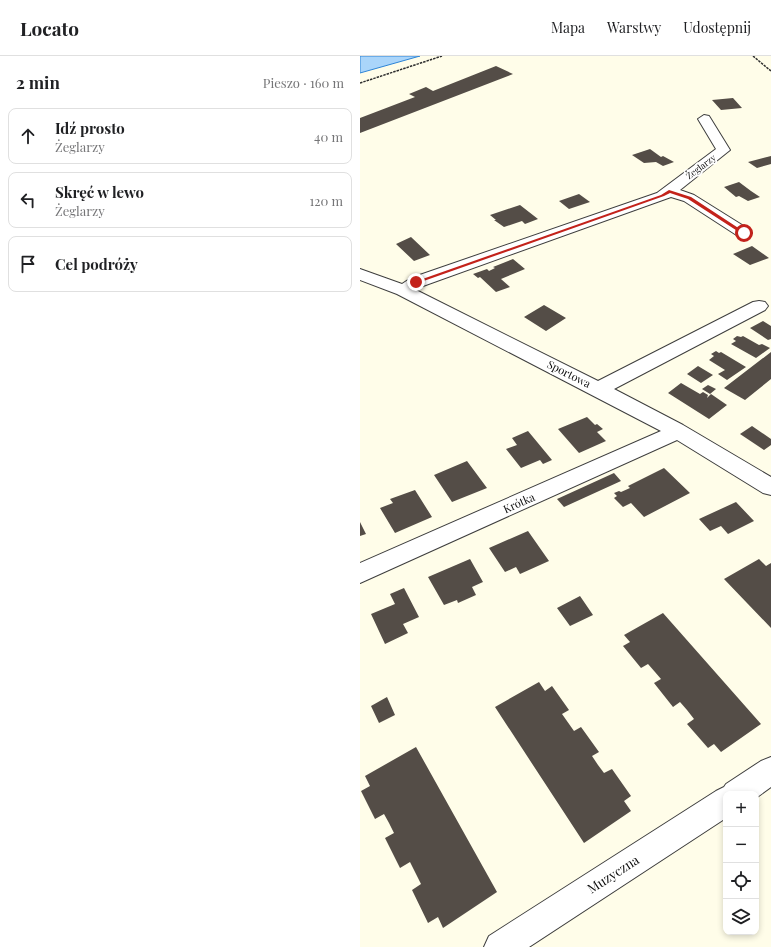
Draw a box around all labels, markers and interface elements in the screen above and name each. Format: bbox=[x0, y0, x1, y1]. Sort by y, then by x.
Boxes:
text: Locato bbox=[20, 15, 79, 41]
text: Mapa bbox=[551, 18, 585, 37]
text: Warstwy bbox=[607, 18, 661, 37]
text: Udostępnij bbox=[683, 18, 751, 37]
text: 2 min bbox=[16, 71, 60, 93]
text: Pieszo · 160 m bbox=[263, 74, 344, 91]
text: Idź prosto bbox=[55, 118, 125, 138]
icon: ahead bbox=[17, 125, 39, 147]
text: 40 m bbox=[314, 128, 343, 145]
text: Żeglarzy bbox=[55, 138, 105, 155]
street label: Żeglarzy bbox=[683, 151, 718, 181]
text: Skręć w lewo bbox=[55, 182, 144, 202]
icon: left bbox=[17, 189, 39, 211]
text: 120 m bbox=[309, 192, 343, 209]
text: Żeglarzy bbox=[55, 202, 105, 219]
route start bbox=[735, 224, 753, 242]
icon: arrive bbox=[17, 253, 39, 275]
text: Cel podróży bbox=[55, 254, 138, 274]
route end bbox=[407, 273, 425, 291]
street label: Sportowa bbox=[545, 356, 594, 391]
street label: Krótka bbox=[501, 489, 537, 516]
map controls bbox=[723, 791, 759, 935]
button: + bbox=[723, 791, 759, 827]
button: − bbox=[723, 827, 759, 863]
street label: Muzyczna bbox=[584, 850, 642, 897]
button: locate bbox=[723, 863, 759, 899]
button: layers bbox=[723, 899, 759, 935]

